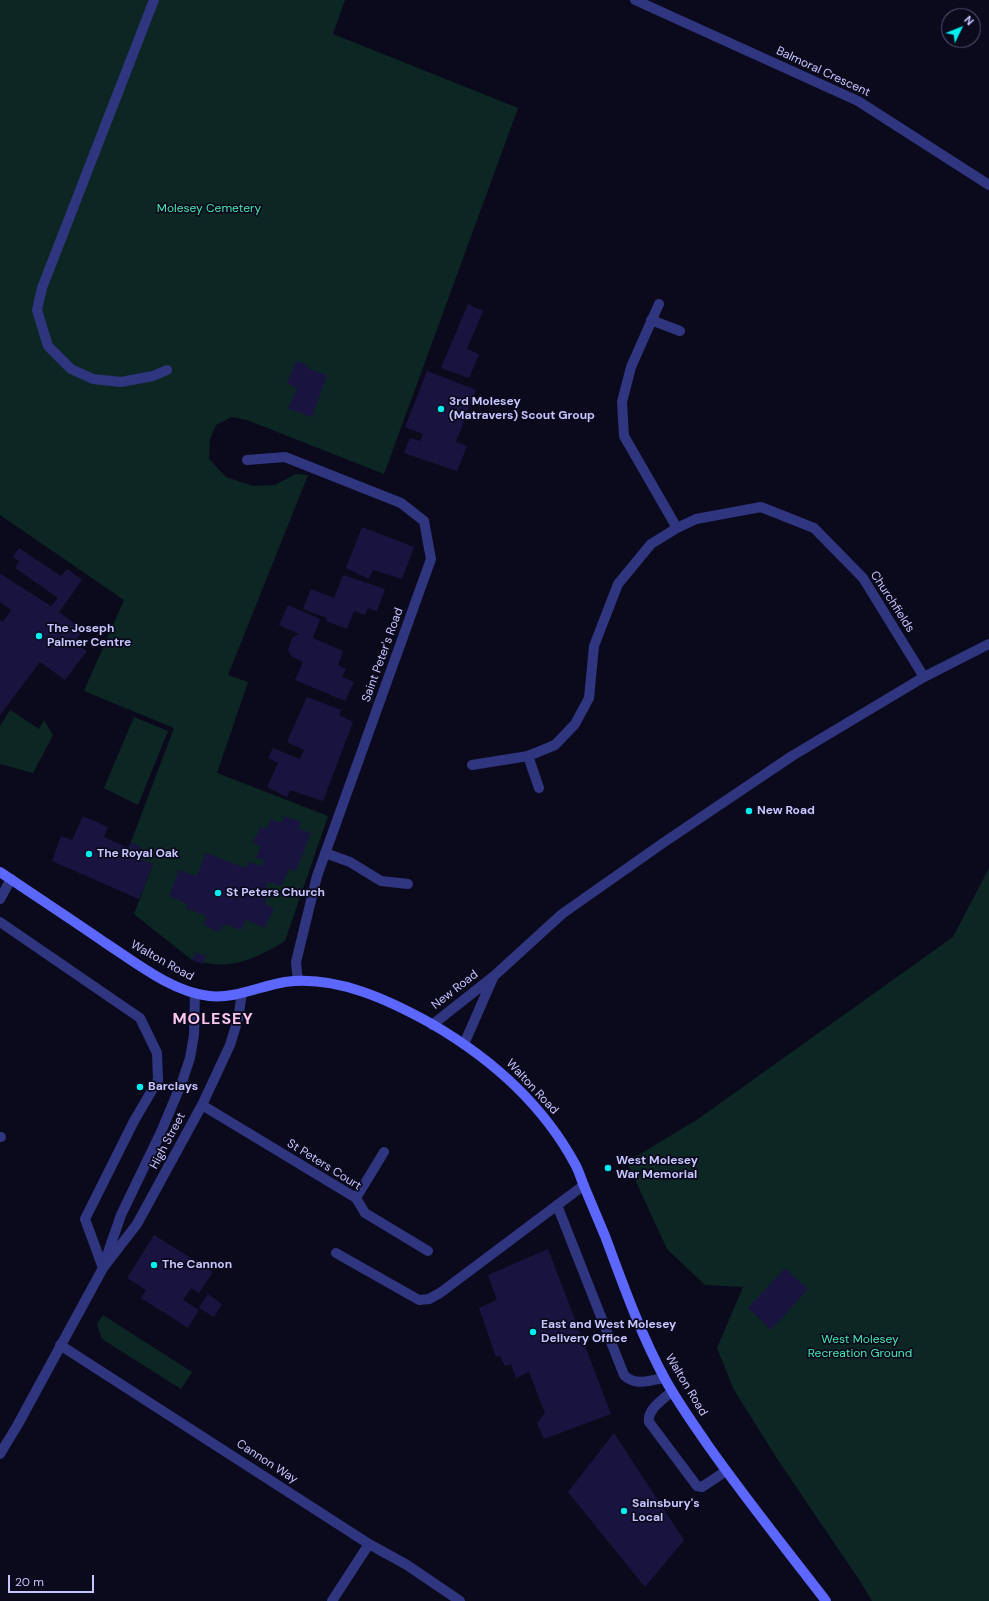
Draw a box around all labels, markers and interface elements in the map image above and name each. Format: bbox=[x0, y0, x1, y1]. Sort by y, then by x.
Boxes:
north arrow bbox=[941, 8, 981, 48]
text: N bbox=[961, 13, 977, 28]
street label: Balmoral Crescent bbox=[774, 44, 872, 100]
park label: Molesey Cemetery bbox=[157, 202, 261, 216]
place label: 3rd Molesey (Matravers) Scout Group bbox=[449, 395, 595, 423]
marker: 3rd Molesey (Matravers) Scout Group bbox=[436, 404, 446, 414]
street label: Churchfields bbox=[867, 569, 917, 635]
street label: Saint Peter's Road bbox=[359, 606, 407, 704]
place label: The Joseph Palmer Centre bbox=[47, 622, 131, 650]
marker: The Joseph Palmer Centre bbox=[34, 631, 44, 641]
place label: New Road bbox=[757, 804, 815, 818]
marker: New Road bbox=[744, 806, 754, 816]
place label: The Royal Oak bbox=[97, 847, 179, 861]
marker: The Royal Oak bbox=[84, 849, 94, 859]
place label: St Peters Church bbox=[226, 886, 325, 900]
marker: St Peters Church bbox=[213, 888, 223, 898]
street label: Walton Road bbox=[128, 938, 196, 984]
street label: New Road bbox=[429, 967, 481, 1013]
district label: MOLESEY bbox=[172, 1010, 254, 1030]
street label: Walton Road bbox=[503, 1057, 561, 1117]
place label: Barclays bbox=[148, 1080, 198, 1094]
marker: Barclays bbox=[135, 1082, 145, 1092]
street label: High Street bbox=[147, 1110, 189, 1172]
street label: St Peters Court bbox=[284, 1136, 364, 1194]
place label: West Molesey War Memorial bbox=[616, 1154, 698, 1182]
marker: West Molesey War Memorial bbox=[603, 1163, 613, 1173]
place label: The Cannon bbox=[162, 1258, 232, 1272]
marker: The Cannon bbox=[149, 1260, 159, 1270]
place label: East and West Molesey Delivery Office bbox=[541, 1318, 676, 1346]
marker: East and West Molesey Delivery Office bbox=[528, 1327, 538, 1337]
park label: West Molesey Recreation Ground bbox=[808, 1333, 912, 1361]
street label: Walton Road bbox=[662, 1351, 710, 1419]
street label: Cannon Way bbox=[234, 1437, 300, 1487]
place label: Sainsbury's Local bbox=[632, 1497, 700, 1525]
marker: Sainsbury's Local bbox=[619, 1506, 629, 1516]
scale bar bbox=[10, 1567, 96, 1593]
text: 20 m bbox=[15, 1574, 44, 1590]

